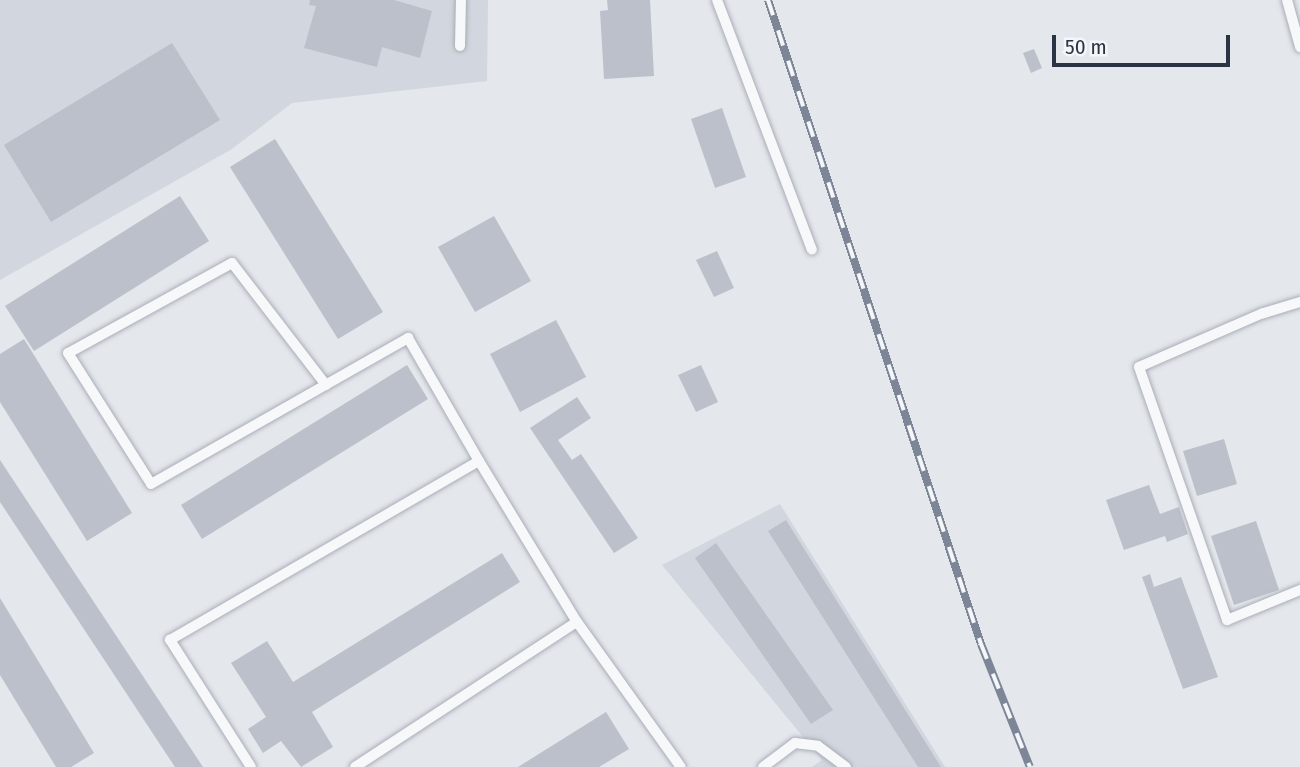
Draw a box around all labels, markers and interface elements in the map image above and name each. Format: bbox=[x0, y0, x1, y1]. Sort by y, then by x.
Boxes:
scale bar bbox=[1055, 21, 1234, 65]
text: 50 m bbox=[1065, 34, 1107, 60]

